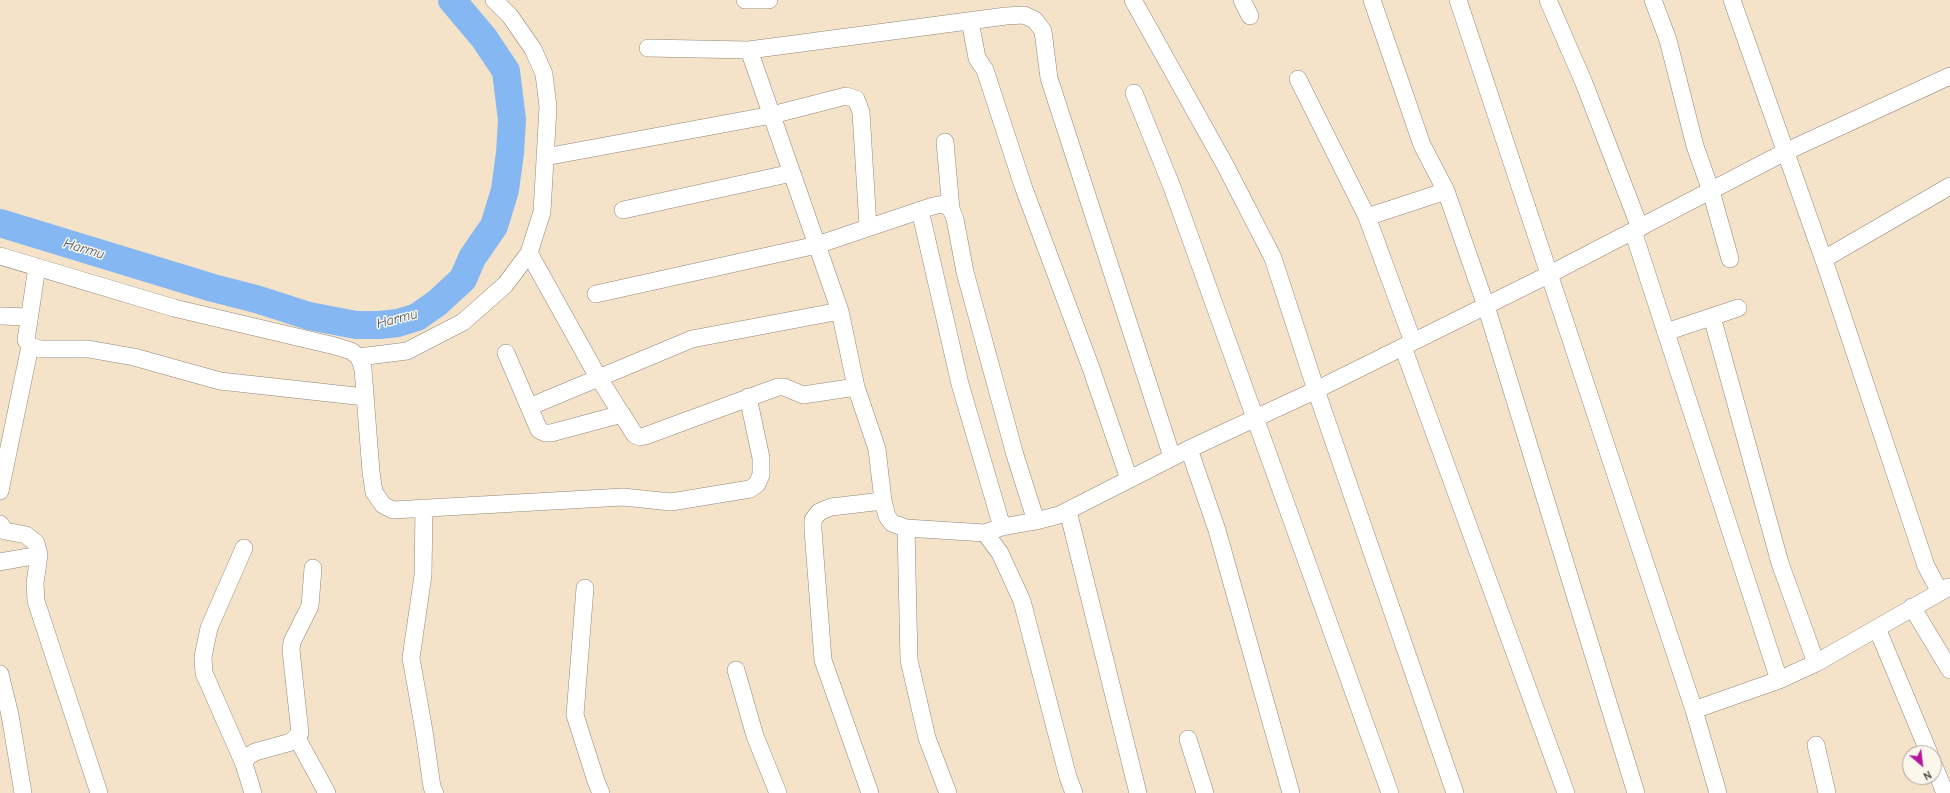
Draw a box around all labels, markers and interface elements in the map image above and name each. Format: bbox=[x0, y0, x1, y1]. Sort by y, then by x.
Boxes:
water label: Harmu bbox=[62, 235, 106, 263]
water label: Harmu bbox=[375, 306, 419, 332]
north arrow bbox=[1902, 745, 1942, 785]
text: N bbox=[1921, 768, 1934, 783]

